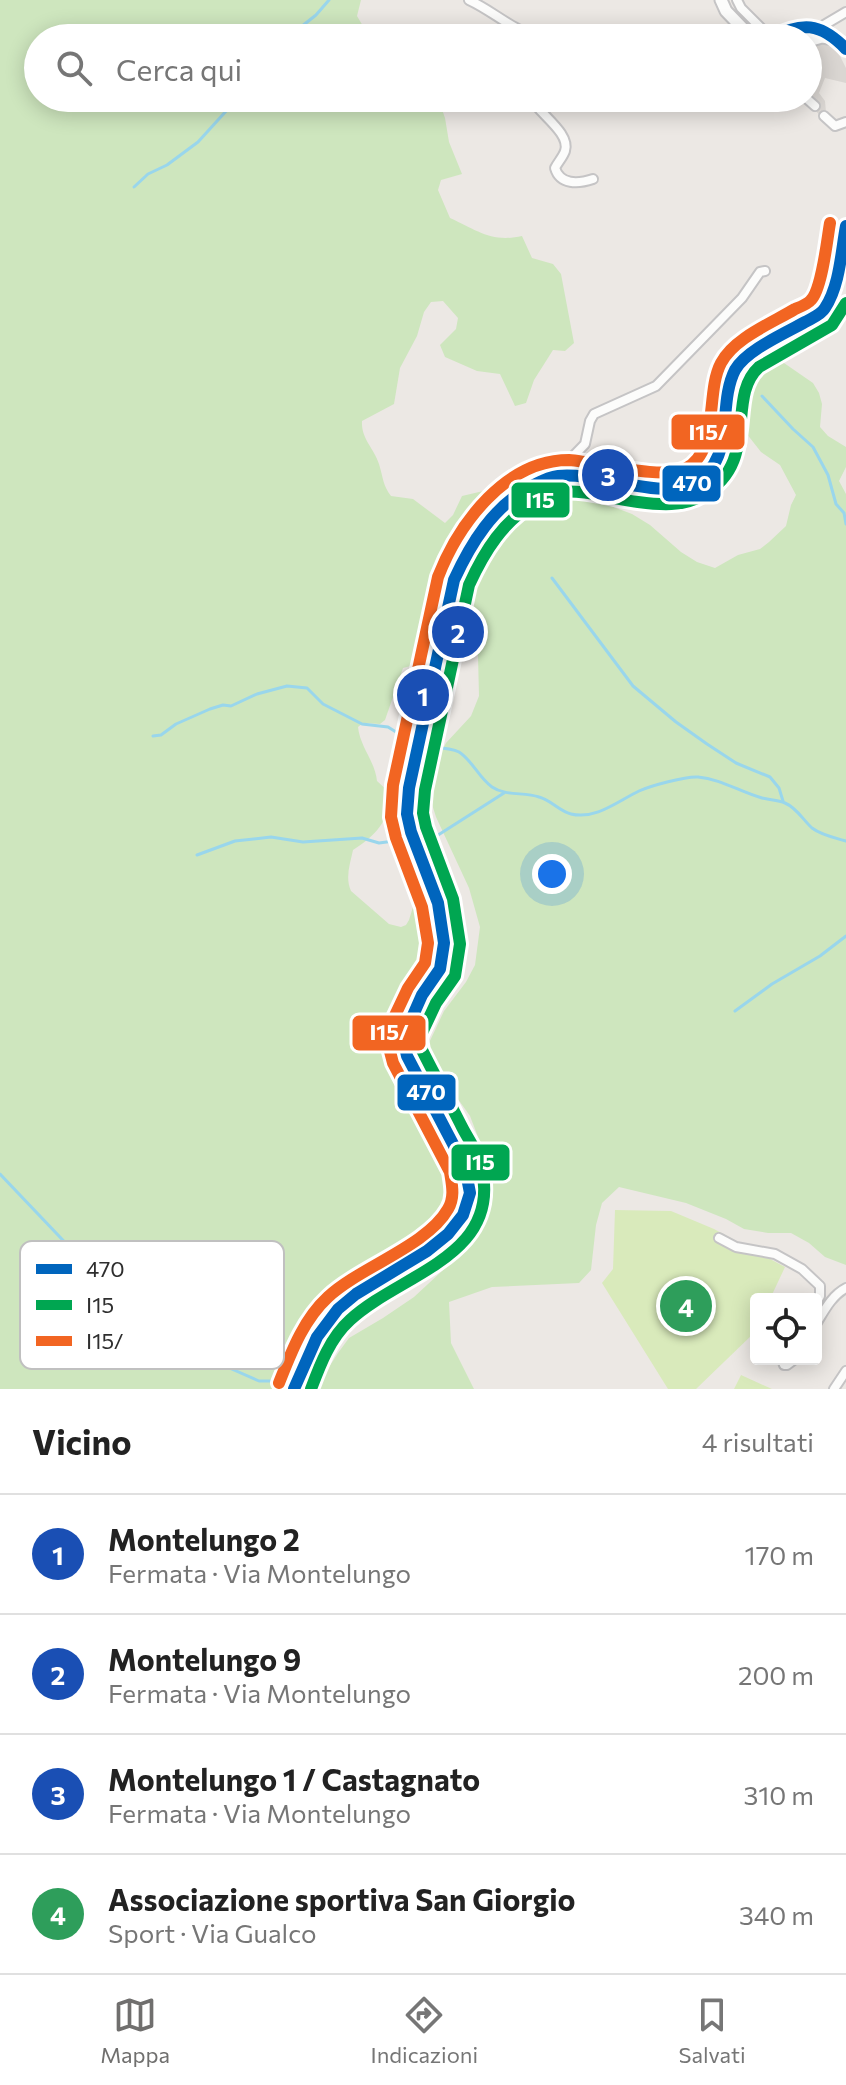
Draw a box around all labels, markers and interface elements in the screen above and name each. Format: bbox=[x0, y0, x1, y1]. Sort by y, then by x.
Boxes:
search box bbox=[24, 24, 822, 112]
icon: search bbox=[52, 46, 96, 90]
text: Cerca qui bbox=[116, 50, 242, 87]
line badge: I15/ bbox=[670, 413, 746, 451]
text: I15/ bbox=[688, 418, 728, 445]
pin: 3 bbox=[582, 445, 634, 505]
line badge: 470 bbox=[661, 464, 722, 503]
text: 470 bbox=[672, 469, 712, 496]
line badge: I15 bbox=[510, 481, 571, 519]
text: I15 bbox=[525, 486, 555, 513]
pin: 2 bbox=[432, 602, 484, 662]
pin: 1 bbox=[397, 665, 449, 725]
your location bbox=[532, 854, 572, 894]
line badge: I15/ bbox=[351, 1014, 427, 1052]
text: I15/ bbox=[369, 1018, 409, 1045]
line badge: 470 bbox=[396, 1073, 457, 1112]
text: 470 bbox=[406, 1078, 446, 1105]
line badge: I15 bbox=[450, 1143, 511, 1182]
text: I15 bbox=[465, 1148, 495, 1175]
legend bbox=[20, 1241, 284, 1369]
text: 470 bbox=[86, 1255, 125, 1282]
pin: 4 bbox=[660, 1276, 712, 1336]
text: I15 bbox=[86, 1291, 114, 1318]
map controls bbox=[750, 1293, 822, 1365]
button: locate bbox=[750, 1293, 822, 1365]
text: I15/ bbox=[86, 1327, 124, 1354]
text: Vicino bbox=[32, 1420, 132, 1462]
text: 4 risultati bbox=[702, 1426, 814, 1457]
text: Montelungo 2 bbox=[108, 1520, 300, 1557]
text: 1 bbox=[52, 1539, 64, 1570]
text: 170 m bbox=[745, 1539, 814, 1570]
text: Fermata · Via Montelungo bbox=[108, 1557, 411, 1588]
text: Montelungo 9 bbox=[108, 1640, 301, 1677]
text: 2 bbox=[51, 1659, 65, 1690]
text: 200 m bbox=[738, 1659, 814, 1690]
text: Fermata · Via Montelungo bbox=[108, 1677, 411, 1708]
text: Montelungo 1 / Castagnato bbox=[108, 1760, 480, 1797]
text: 3 bbox=[50, 1779, 66, 1810]
text: 310 m bbox=[743, 1779, 814, 1810]
text: Fermata · Via Montelungo bbox=[108, 1797, 411, 1828]
text: Associazione sportiva San Giorgio bbox=[108, 1880, 575, 1917]
text: 4 bbox=[50, 1899, 66, 1930]
text: 340 m bbox=[739, 1899, 814, 1930]
text: Sport · Via Gualco bbox=[108, 1917, 317, 1948]
tab: Mappa bbox=[100, 1993, 170, 2068]
tab: Indicazioni bbox=[371, 1993, 478, 2068]
tab: Salvati bbox=[679, 1993, 746, 2068]

